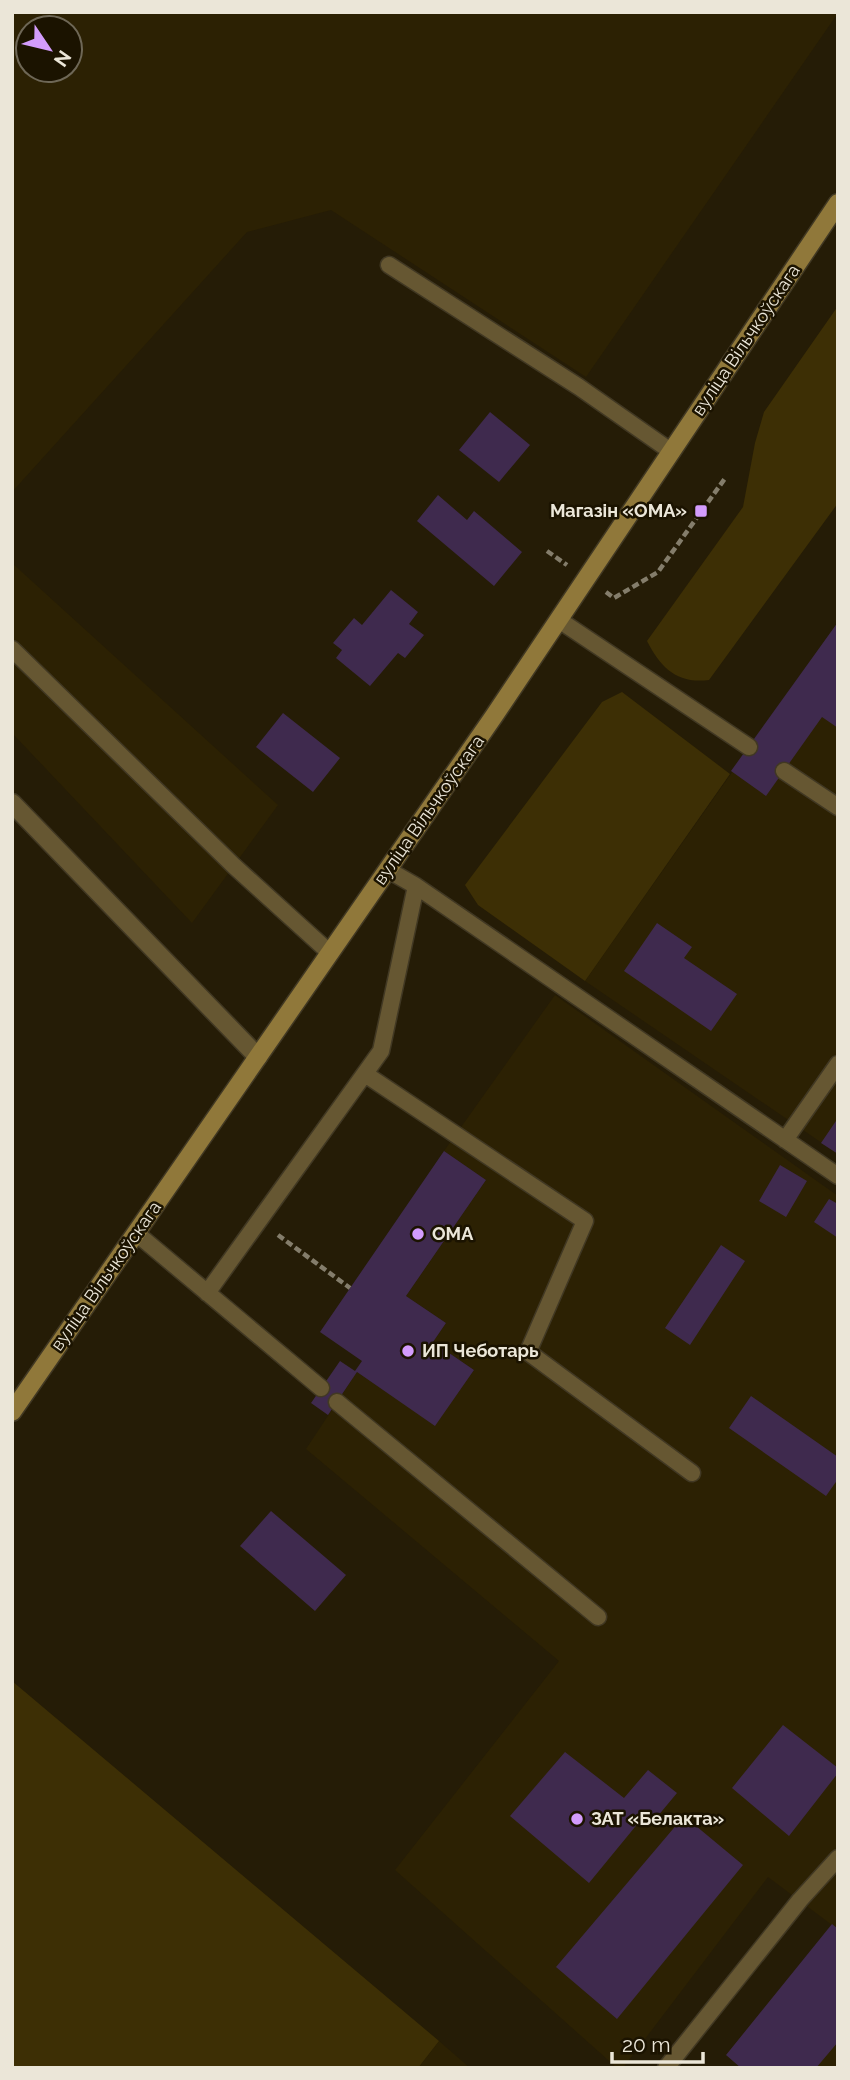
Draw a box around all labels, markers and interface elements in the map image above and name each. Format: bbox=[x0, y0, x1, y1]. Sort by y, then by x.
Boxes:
north arrow bbox=[14, 14, 84, 84]
text: N bbox=[50, 47, 76, 71]
street label: вуліца Вільчкоўскага bbox=[687, 260, 804, 419]
place label: Магазін «ОМА» bbox=[550, 500, 687, 521]
marker: Магазін «ОМА» bbox=[693, 503, 709, 519]
street label: вуліца Вільчкоўскага bbox=[369, 731, 488, 888]
street label: вуліца Вільчкоўскага bbox=[46, 1197, 165, 1354]
place label: ОМА bbox=[432, 1223, 474, 1244]
marker: ОМА bbox=[410, 1226, 426, 1242]
place label: ИП Чеботарь bbox=[422, 1340, 539, 1361]
marker: ИП Чеботарь bbox=[400, 1343, 416, 1359]
place label: ЗАТ «Белакта» bbox=[591, 1808, 724, 1829]
marker: ЗАТ «Белакта» bbox=[569, 1811, 585, 1827]
scale bar bbox=[612, 2021, 703, 2064]
text: 20 m bbox=[622, 2032, 670, 2057]

